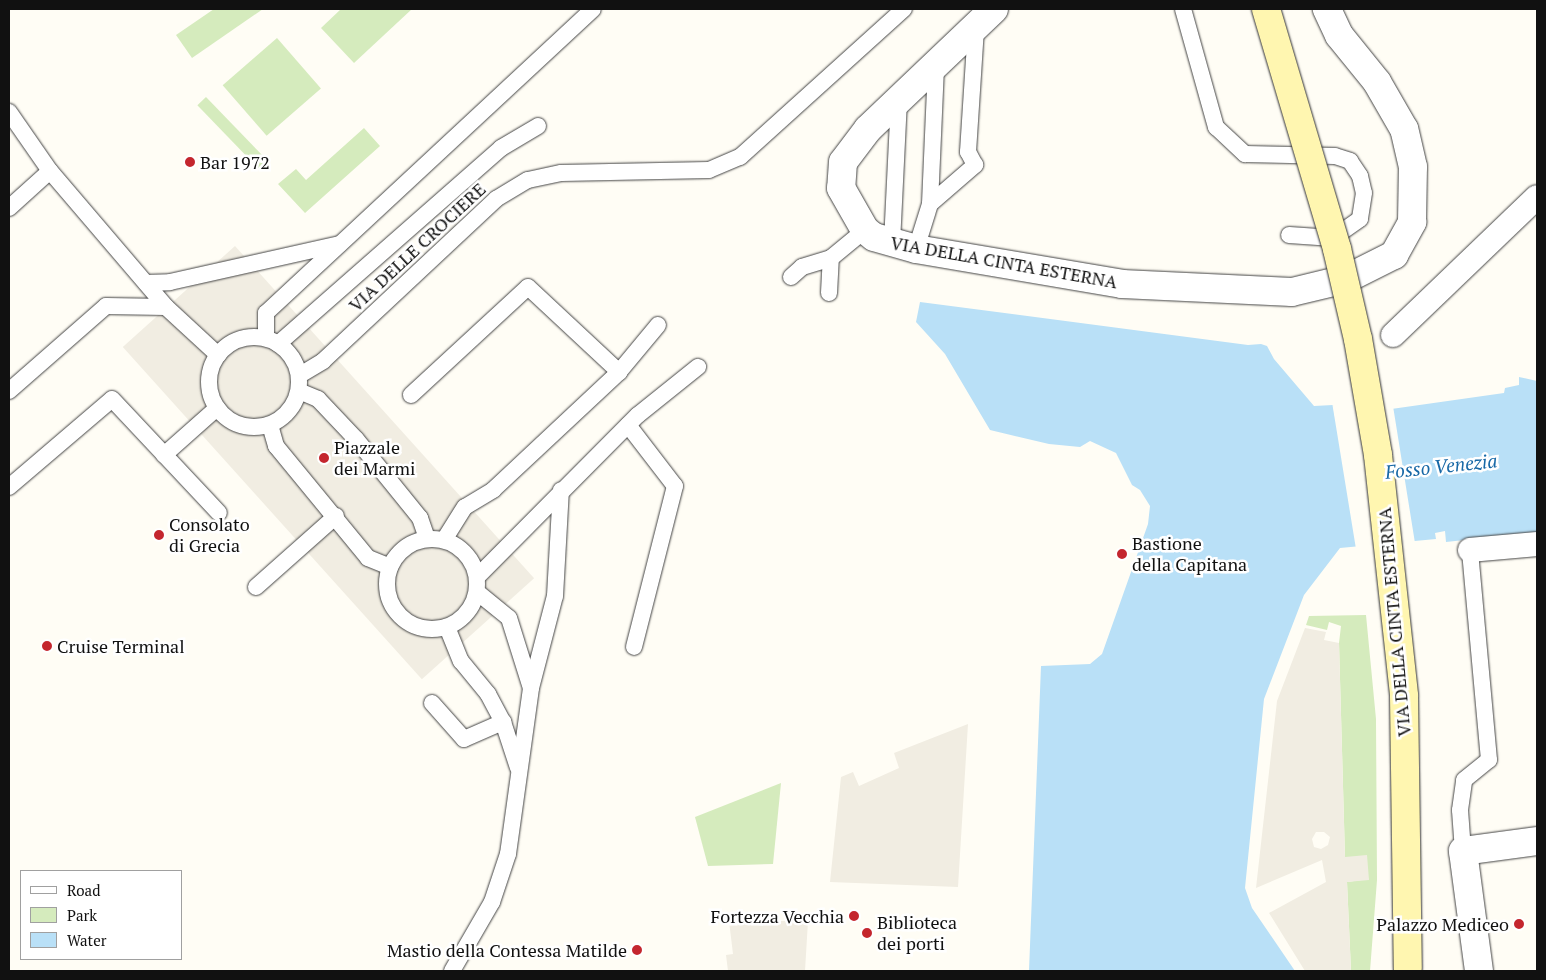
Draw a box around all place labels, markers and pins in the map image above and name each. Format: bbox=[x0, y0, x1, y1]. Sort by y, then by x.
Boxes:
place label: Bar 1972 bbox=[200, 151, 270, 173]
marker: Bar 1972 bbox=[184, 156, 196, 168]
place label: Piazzale dei Marmi bbox=[334, 437, 415, 479]
marker: Piazzale dei Marmi bbox=[318, 452, 330, 464]
place label: Consolato di Grecia bbox=[169, 514, 250, 556]
marker: Consolato di Grecia bbox=[153, 529, 165, 541]
place label: Bastione della Capitana bbox=[1132, 533, 1247, 576]
marker: Bastione della Capitana bbox=[1116, 548, 1128, 560]
place label: Cruise Terminal bbox=[57, 635, 185, 657]
marker: Cruise Terminal bbox=[41, 640, 53, 652]
place label: Fortezza Vecchia bbox=[710, 905, 844, 927]
marker: Fortezza Vecchia bbox=[848, 910, 860, 922]
place label: Biblioteca dei porti bbox=[877, 912, 957, 954]
place label: Palazzo Mediceo bbox=[1376, 913, 1509, 935]
marker: Palazzo Mediceo bbox=[1513, 918, 1525, 930]
marker: Biblioteca dei porti bbox=[861, 927, 873, 939]
place label: Mastio della Contessa Matilde bbox=[387, 939, 627, 961]
marker: Mastio della Contessa Matilde bbox=[631, 944, 643, 956]

